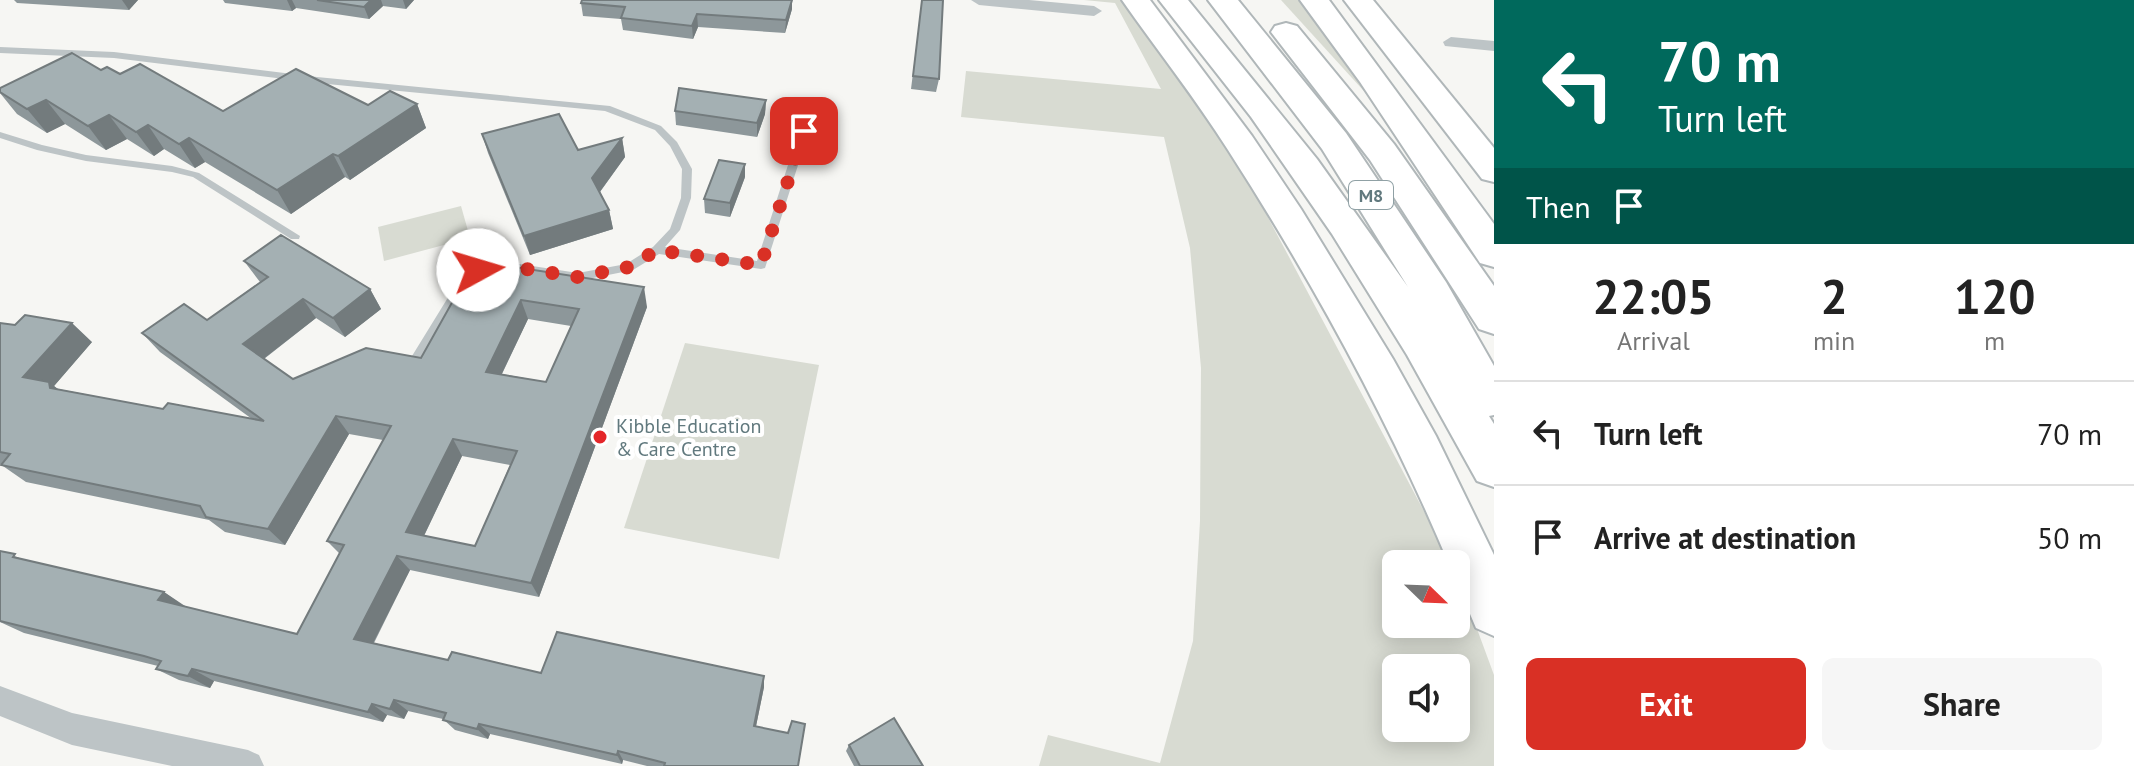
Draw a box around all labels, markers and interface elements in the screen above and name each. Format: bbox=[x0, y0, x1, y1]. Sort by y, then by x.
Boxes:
text: 70 m bbox=[1658, 25, 1781, 97]
icon: left bbox=[1526, 32, 1630, 136]
text: Turn left bbox=[1658, 95, 1787, 142]
pin bbox=[770, 97, 838, 165]
icon: arrive bbox=[782, 109, 826, 153]
road number: M8 bbox=[1349, 181, 1393, 209]
icon: arrive bbox=[1607, 184, 1651, 228]
text: Then bbox=[1526, 187, 1591, 226]
position arrow bbox=[436, 228, 520, 312]
text: 22:05 bbox=[1593, 265, 1714, 327]
text: 2 bbox=[1820, 265, 1848, 327]
text: 120 bbox=[1954, 265, 2035, 327]
text: Arrival bbox=[1617, 324, 1690, 357]
text: min bbox=[1813, 324, 1855, 357]
text: m bbox=[1984, 324, 2005, 357]
icon: left bbox=[1526, 411, 1570, 455]
place label: Kibble Education & Care Centre bbox=[616, 413, 762, 462]
text: Turn left bbox=[1594, 414, 1702, 453]
text: 70 m bbox=[2037, 414, 2102, 453]
marker: Kibble Education & Care Centre bbox=[591, 428, 609, 446]
icon: arrive bbox=[1526, 515, 1570, 559]
text: Arrive at destination bbox=[1594, 518, 1856, 557]
text: 50 m bbox=[2037, 518, 2102, 557]
north arrow bbox=[1382, 550, 1470, 638]
map controls bbox=[1382, 550, 1470, 742]
button: sound bbox=[1382, 654, 1470, 742]
button: Exit bbox=[1526, 658, 1806, 750]
button: Share bbox=[1822, 658, 2102, 750]

